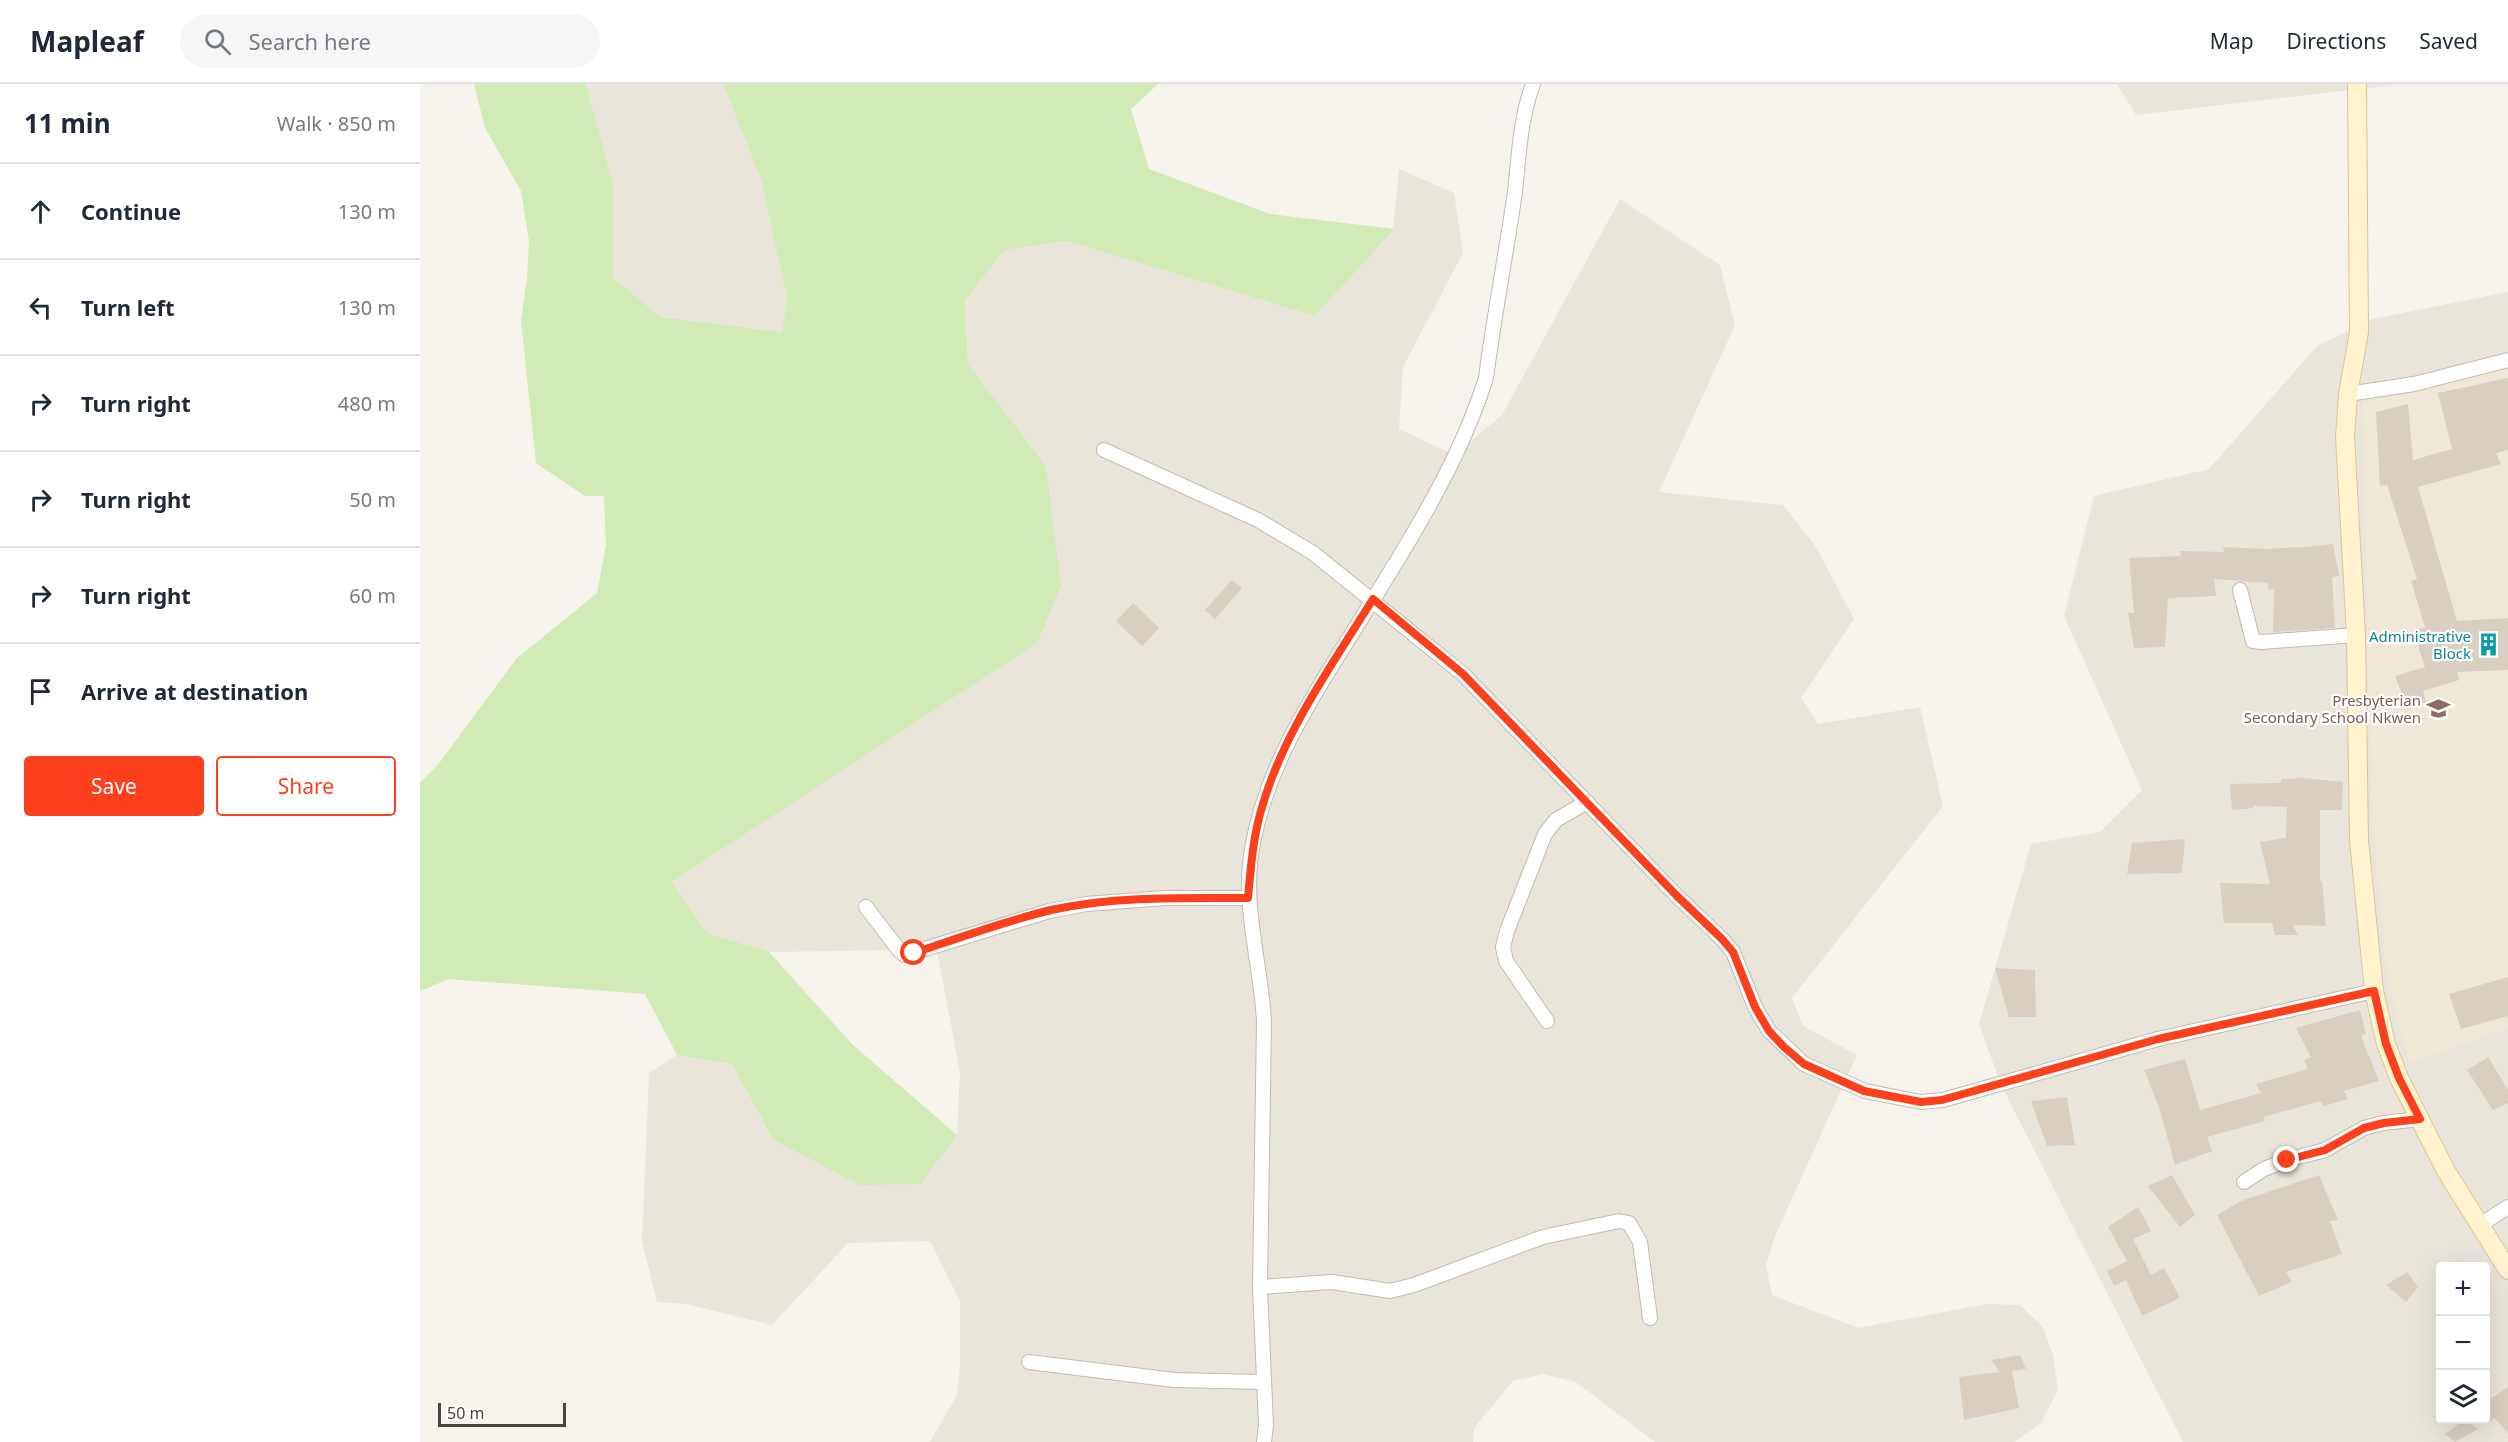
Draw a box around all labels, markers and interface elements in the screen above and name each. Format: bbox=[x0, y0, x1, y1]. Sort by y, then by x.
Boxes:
search box bbox=[180, 14, 600, 68]
text: Mapleaf bbox=[30, 22, 144, 60]
icon: search bbox=[201, 25, 234, 58]
text: Search here bbox=[249, 26, 371, 56]
text: Map bbox=[2210, 27, 2254, 55]
text: Directions bbox=[2287, 27, 2386, 55]
text: Saved bbox=[2419, 27, 2478, 55]
text: 11 min bbox=[24, 105, 111, 141]
text: Walk · 850 m bbox=[277, 110, 396, 137]
icon: ahead bbox=[24, 195, 57, 228]
text: Continue bbox=[81, 196, 181, 226]
text: 130 m bbox=[338, 198, 396, 225]
icon: left bbox=[24, 291, 57, 324]
text: Turn left bbox=[81, 292, 175, 322]
text: 130 m bbox=[338, 294, 396, 321]
icon: right bbox=[24, 387, 57, 420]
text: Turn right bbox=[81, 388, 191, 418]
text: 480 m bbox=[338, 390, 396, 417]
icon: right bbox=[24, 483, 57, 516]
text: Turn right bbox=[81, 484, 191, 514]
text: 50 m bbox=[349, 486, 396, 513]
icon: right bbox=[24, 579, 57, 612]
text: Turn right bbox=[81, 580, 191, 610]
text: 60 m bbox=[349, 582, 396, 609]
place label: Administrative Block bbox=[2369, 626, 2471, 663]
building icon: Administrative Block bbox=[2476, 632, 2502, 658]
icon: arrive bbox=[24, 675, 57, 708]
text: Arrive at destination bbox=[81, 676, 308, 706]
place label: Presbyterian Secondary School Nkwen bbox=[2244, 690, 2421, 727]
school or university icon: Presbyterian Secondary School Nkwen bbox=[2426, 696, 2452, 722]
button: Save bbox=[24, 756, 204, 816]
button: Share bbox=[216, 756, 396, 816]
route start bbox=[900, 939, 926, 965]
route end bbox=[2273, 1146, 2299, 1172]
map controls bbox=[2436, 1262, 2490, 1424]
button: + bbox=[2436, 1262, 2490, 1316]
button: − bbox=[2436, 1316, 2490, 1370]
button: layers bbox=[2436, 1370, 2490, 1424]
scale bar bbox=[438, 1400, 566, 1428]
text: 50 m bbox=[447, 1402, 484, 1424]

